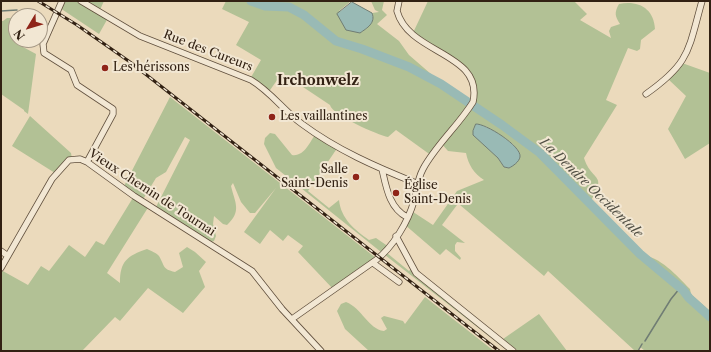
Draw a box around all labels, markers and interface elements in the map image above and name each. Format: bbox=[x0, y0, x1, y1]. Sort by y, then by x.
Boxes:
north arrow bbox=[8, 8, 48, 48]
text: N bbox=[11, 27, 28, 43]
street label: Rue des Cureurs bbox=[161, 27, 255, 75]
place label: Les hérissons bbox=[113, 61, 189, 75]
marker: Les hérissons bbox=[100, 63, 110, 73]
district label: Irchonwelz bbox=[277, 73, 359, 89]
place label: Les vaillantines bbox=[280, 110, 367, 124]
marker: Les vaillantines bbox=[267, 112, 277, 122]
water label: La Dendre Occidentale bbox=[536, 135, 646, 241]
street label: Vieux Chemin de Tournai bbox=[86, 147, 218, 239]
place label: Salle Saint-Denis bbox=[281, 163, 348, 191]
marker: Salle Saint-Denis bbox=[351, 172, 361, 182]
place label: Église Saint-Denis bbox=[404, 179, 471, 207]
marker: Église Saint-Denis bbox=[391, 188, 401, 198]

